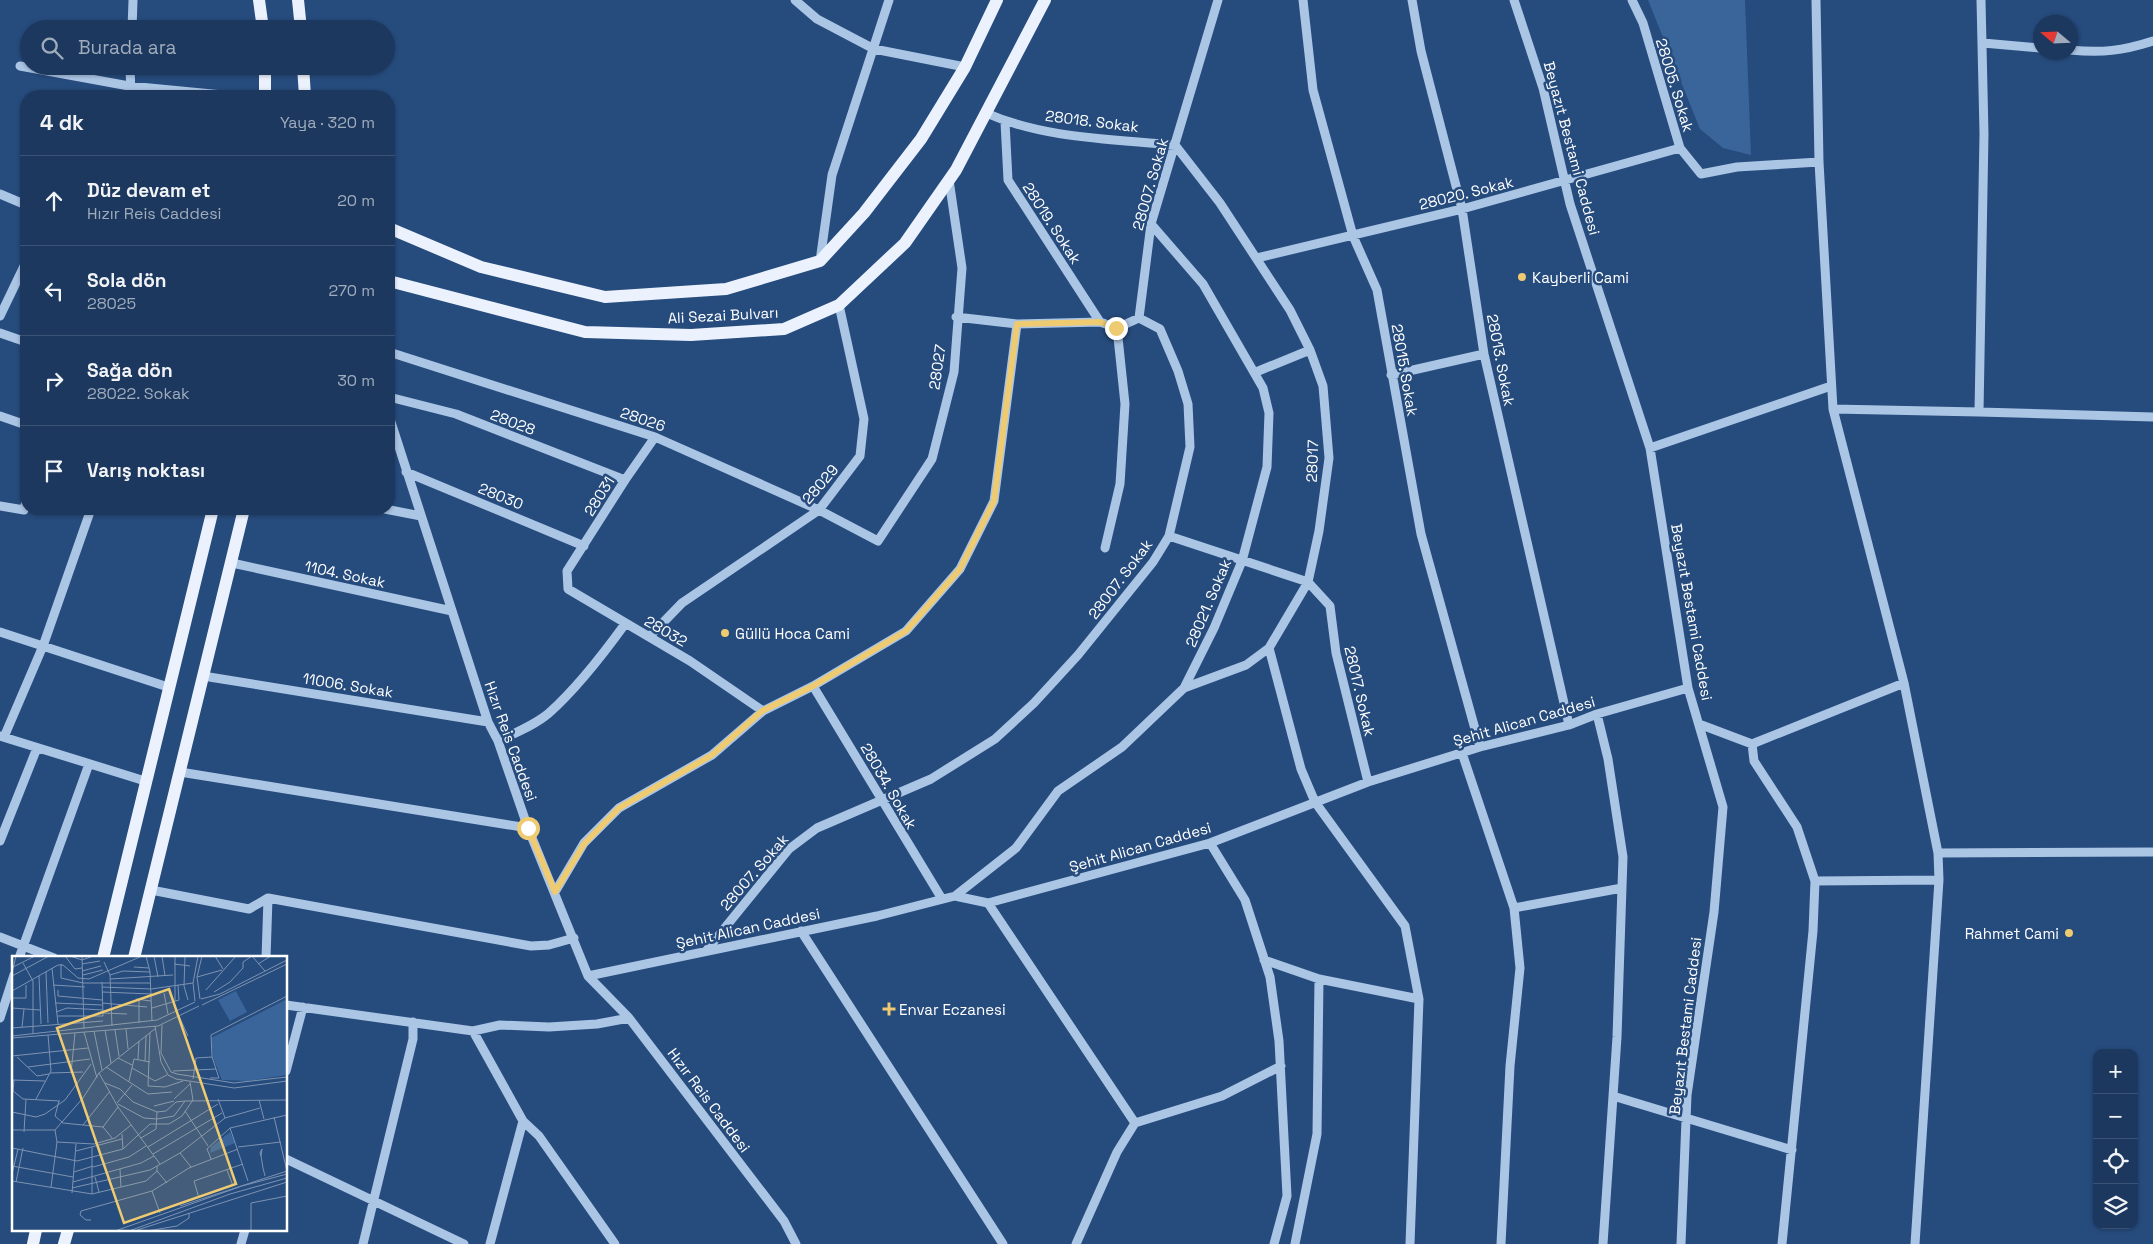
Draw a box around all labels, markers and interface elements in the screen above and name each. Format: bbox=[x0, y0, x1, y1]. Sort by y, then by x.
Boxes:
north arrow bbox=[2033, 15, 2078, 60]
search box bbox=[20, 20, 395, 75]
icon: search bbox=[38, 34, 66, 62]
text: Burada ara bbox=[78, 35, 176, 60]
street label: 28005. Sokak bbox=[1652, 36, 1698, 134]
street label: Beyazıt Bestami Caddesi bbox=[1540, 59, 1604, 237]
street label: 28018. Sokak bbox=[1044, 106, 1140, 136]
text: 4 dk bbox=[40, 109, 84, 136]
text: Yaya · 320 m bbox=[280, 112, 375, 133]
street label: 28007. Sokak bbox=[1128, 136, 1172, 232]
street label: 28020. Sokak bbox=[1417, 172, 1515, 214]
text: Düz devam et bbox=[87, 178, 210, 203]
street label: 28019. Sokak bbox=[1019, 179, 1085, 267]
icon: ahead bbox=[40, 187, 68, 215]
text: 20 m bbox=[337, 190, 375, 211]
text: Hızır Reis Caddesi bbox=[87, 203, 222, 224]
text: Sola dön bbox=[87, 268, 166, 293]
place label: Kayberli Cami bbox=[1532, 268, 1629, 287]
marker: Kayberli Cami bbox=[1516, 271, 1528, 283]
icon: left bbox=[40, 277, 68, 305]
text: 270 m bbox=[328, 280, 375, 301]
text: 28025 bbox=[87, 293, 136, 314]
street label: Ali Sezai Bulvarı bbox=[667, 303, 779, 327]
street label: 28013. Sokak bbox=[1483, 312, 1519, 408]
route end bbox=[1105, 317, 1128, 340]
street label: 28015. Sokak bbox=[1388, 322, 1422, 418]
street label: 28027 bbox=[924, 343, 950, 391]
text: Sağa dön bbox=[87, 358, 173, 383]
icon: right bbox=[40, 367, 68, 395]
text: 30 m bbox=[337, 370, 375, 391]
text: 28022. Sokak bbox=[87, 383, 190, 404]
street label: 28026 bbox=[618, 402, 668, 436]
street label: 28028 bbox=[488, 405, 538, 439]
street label: 28017 bbox=[1302, 439, 1322, 483]
icon: arrive bbox=[40, 457, 68, 485]
text: Varış noktası bbox=[87, 458, 205, 483]
street label: 28029 bbox=[798, 460, 842, 508]
street label: 28031 bbox=[580, 473, 618, 519]
street label: 28030 bbox=[476, 478, 526, 514]
street label: Beyazıt Bestami Caddesi bbox=[1667, 522, 1717, 702]
street label: 28007. Sokak bbox=[1084, 535, 1156, 623]
street label: 1104. Sokak bbox=[303, 556, 387, 592]
street label: 28021. Sokak bbox=[1181, 556, 1235, 650]
street label: 28032 bbox=[641, 611, 691, 651]
place label: Güllü Hoca Cami bbox=[735, 624, 850, 643]
marker: Güllü Hoca Cami bbox=[719, 627, 731, 639]
street label: 28017. Sokak bbox=[1340, 644, 1380, 738]
street label: 11006. Sokak bbox=[301, 668, 395, 702]
street label: Hızır Reis Caddesi bbox=[481, 678, 541, 804]
street label: Şehit Alican Caddesi bbox=[1451, 692, 1597, 750]
street label: 28034. Sokak bbox=[857, 739, 921, 833]
route start bbox=[517, 817, 540, 840]
street label: Şehit Alican Caddesi bbox=[1067, 818, 1213, 876]
street label: 28007. Sokak bbox=[716, 830, 792, 914]
street label: Şehit Alican Caddesi bbox=[674, 903, 822, 953]
place label: Rahmet Cami bbox=[1965, 924, 2059, 943]
marker: Rahmet Cami bbox=[2063, 927, 2075, 939]
street label: Beyazıt Bestami Caddesi bbox=[1665, 936, 1705, 1116]
inset map bbox=[12, 956, 288, 1232]
place label: Envar Eczanesi bbox=[899, 1000, 1006, 1019]
marker: Envar Eczanesi bbox=[883, 1003, 895, 1015]
street label: Hızır Reis Caddesi bbox=[663, 1044, 755, 1156]
map controls bbox=[2093, 1049, 2138, 1229]
button: + bbox=[2093, 1049, 2138, 1094]
button: − bbox=[2093, 1094, 2138, 1139]
button: locate bbox=[2093, 1139, 2138, 1184]
button: layers bbox=[2093, 1184, 2138, 1229]

